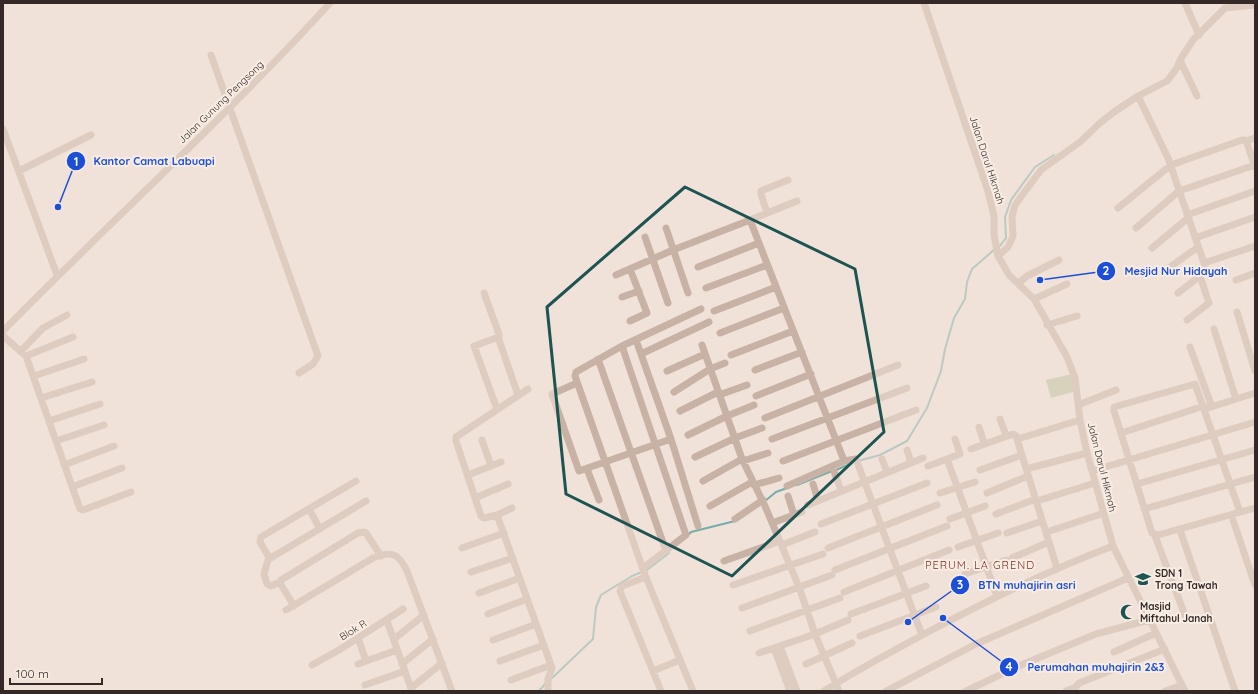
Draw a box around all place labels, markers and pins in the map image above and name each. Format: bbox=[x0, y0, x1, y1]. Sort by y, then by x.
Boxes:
callout: Kantor Camat Labuapi bbox=[66, 150, 223, 173]
callout: Mesjid Nur Hidayah bbox=[1096, 259, 1235, 282]
place label: SDN 1 Trong Tawah bbox=[1155, 567, 1218, 592]
school or university icon: SDN 1 Trong Tawah bbox=[1134, 570, 1152, 588]
callout: BTN muhajirin asri bbox=[950, 573, 1084, 596]
place label: Masjid Miftahul Janah bbox=[1140, 600, 1213, 625]
mosque icon: Masjid Miftahul Janah bbox=[1119, 603, 1137, 621]
callout: Perumahan muhajirin 2&3 bbox=[999, 655, 1172, 678]

